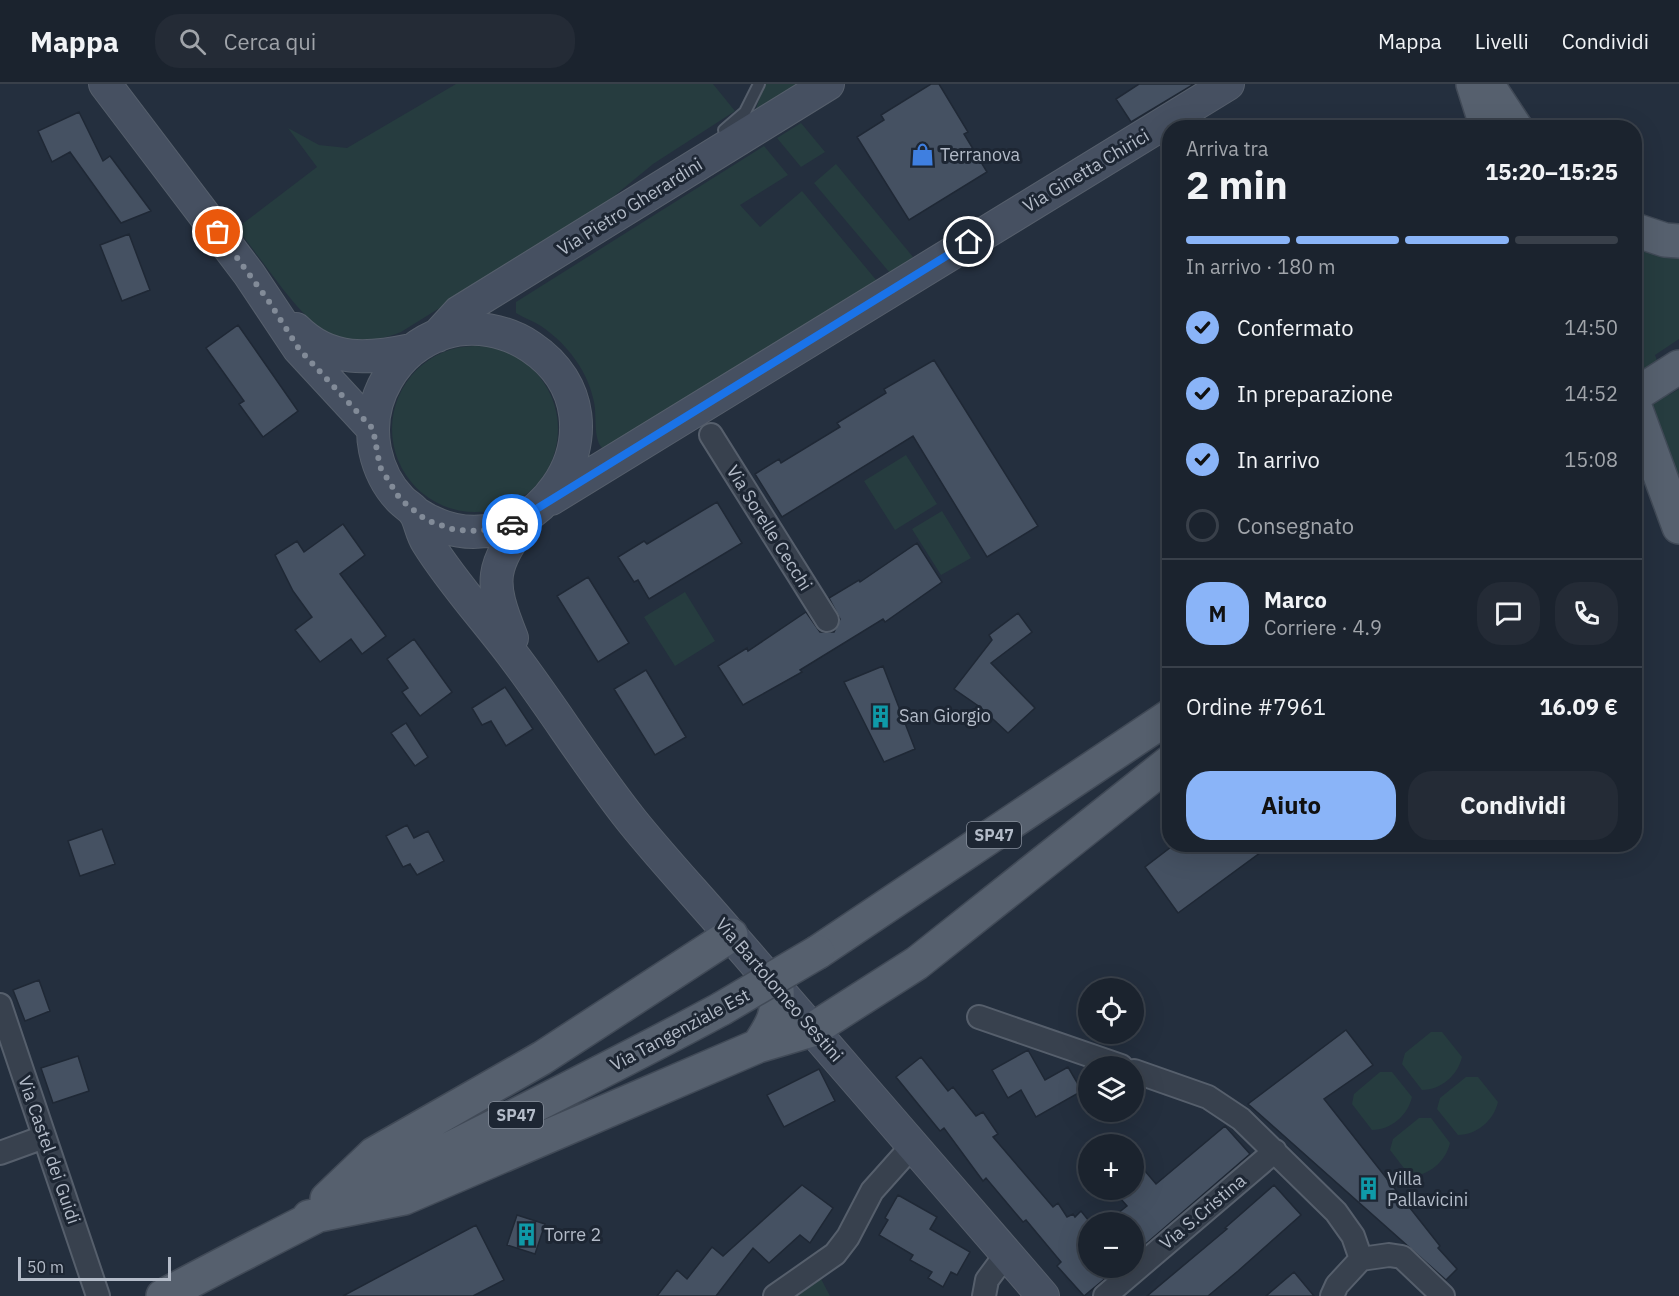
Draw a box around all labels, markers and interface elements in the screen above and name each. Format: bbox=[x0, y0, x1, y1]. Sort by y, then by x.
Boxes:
search box bbox=[155, 14, 575, 68]
text: Mappa bbox=[30, 23, 119, 60]
icon: search bbox=[176, 25, 209, 58]
text: Cerca qui bbox=[224, 27, 316, 56]
text: Mappa bbox=[1378, 27, 1442, 55]
text: Livelli bbox=[1475, 27, 1529, 55]
text: Condividi bbox=[1562, 27, 1649, 55]
street label: Via Ginetta Chirici bbox=[1018, 124, 1153, 217]
text: Arriva tra bbox=[1186, 135, 1269, 162]
shop icon: Terranova bbox=[909, 142, 935, 168]
place label: Terranova bbox=[940, 143, 1021, 166]
street label: Via Pietro Gherardini bbox=[553, 153, 707, 260]
text: 15:20–15:25 bbox=[1485, 157, 1618, 186]
text: 2 min bbox=[1186, 159, 1288, 210]
pin bbox=[192, 206, 243, 257]
icon: bag bbox=[201, 215, 234, 248]
pin bbox=[943, 216, 994, 267]
icon: home bbox=[952, 225, 985, 258]
text: In arrivo · 180 m bbox=[1186, 253, 1335, 280]
icon: check bbox=[1186, 311, 1219, 344]
text: Confermato bbox=[1237, 313, 1354, 342]
text: 14:50 bbox=[1564, 314, 1618, 341]
icon: check bbox=[1186, 377, 1219, 410]
text: In preparazione bbox=[1237, 379, 1393, 408]
text: 14:52 bbox=[1564, 380, 1618, 407]
icon: check bbox=[1186, 443, 1219, 476]
text: In arrivo bbox=[1237, 445, 1320, 474]
text: 15:08 bbox=[1564, 446, 1618, 473]
street label: Via Sorelle Cecchi bbox=[722, 461, 817, 595]
courier bbox=[482, 494, 542, 554]
icon: car bbox=[496, 508, 529, 541]
text: Consegnato bbox=[1237, 511, 1354, 540]
button: chat bbox=[1477, 582, 1540, 645]
button: phone bbox=[1555, 582, 1618, 645]
text: Marco bbox=[1264, 585, 1327, 614]
text: M bbox=[1208, 599, 1227, 628]
text: Corriere · 4.9 bbox=[1264, 614, 1382, 641]
text: Ordine #7961 bbox=[1186, 692, 1326, 721]
text: 16.09 € bbox=[1539, 692, 1618, 721]
building icon: San Giorgio bbox=[868, 703, 894, 729]
place label: San Giorgio bbox=[899, 704, 991, 727]
button: Aiuto bbox=[1186, 771, 1396, 840]
button: Condividi bbox=[1408, 771, 1618, 840]
road number: SP47 bbox=[967, 822, 1021, 848]
street label: Via Bartolomeo Sestini bbox=[711, 913, 848, 1066]
map controls bbox=[1078, 978, 1144, 1278]
button: locate bbox=[1078, 978, 1144, 1044]
street label: Via Tangenziale Est bbox=[606, 983, 753, 1076]
button: layers bbox=[1078, 1056, 1144, 1122]
street label: Via Castel dei Guidi bbox=[13, 1073, 86, 1227]
road number: SP47 bbox=[489, 1102, 543, 1128]
button: + bbox=[1078, 1134, 1144, 1200]
place label: Villa Pallavicini bbox=[1387, 1167, 1468, 1211]
street label: Via S.Cristina bbox=[1155, 1169, 1251, 1254]
building icon: Villa Pallavicini bbox=[1356, 1176, 1382, 1202]
button: − bbox=[1078, 1212, 1144, 1278]
building icon: Torre 2 bbox=[513, 1222, 539, 1248]
place label: Torre 2 bbox=[544, 1223, 601, 1246]
scale bar bbox=[18, 1254, 171, 1282]
text: 50 m bbox=[27, 1257, 64, 1277]

